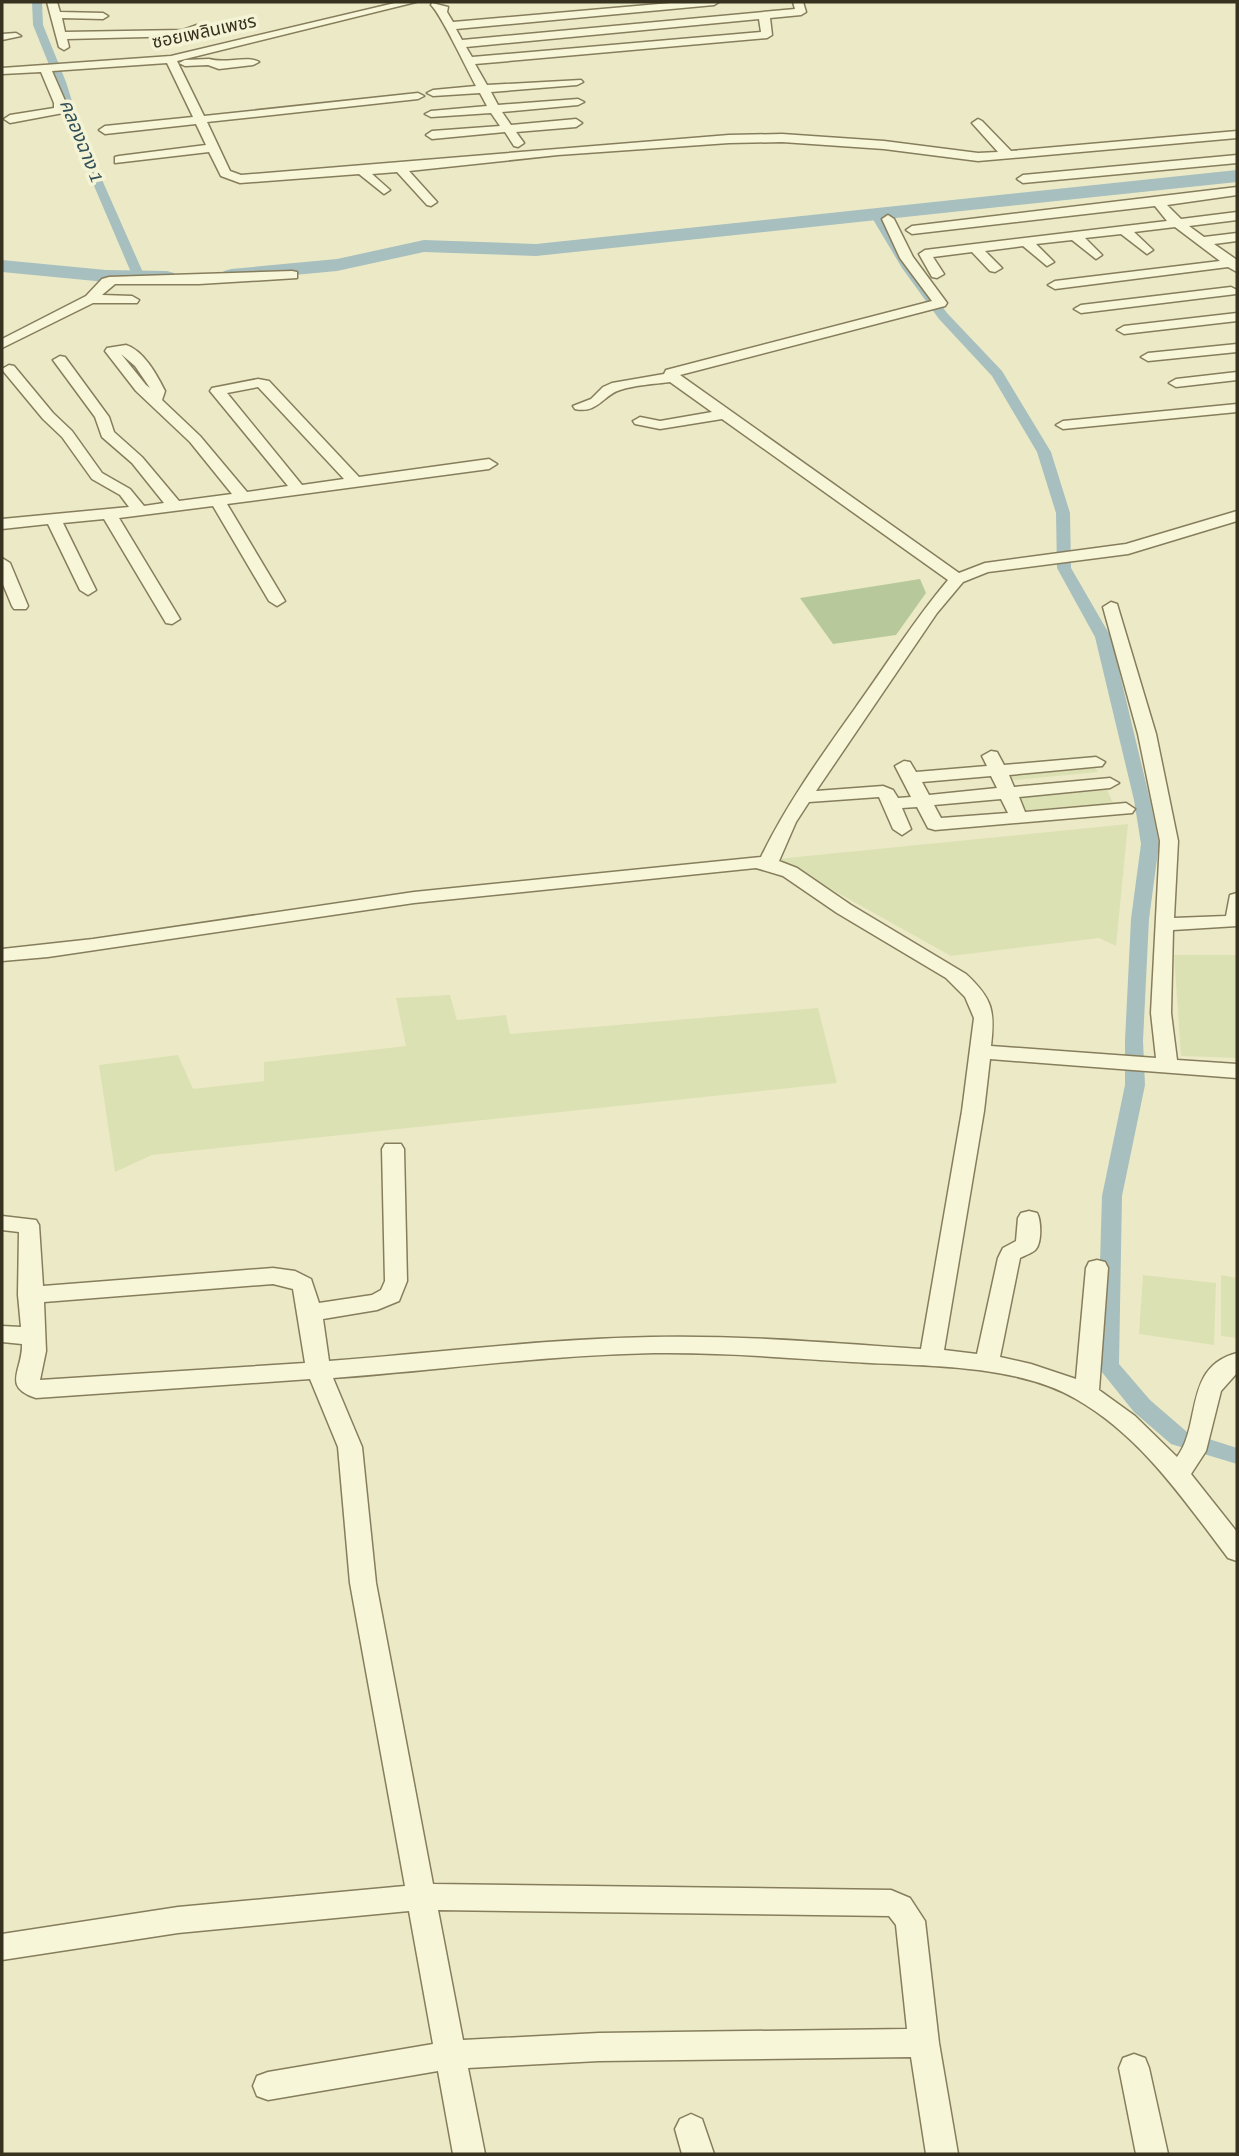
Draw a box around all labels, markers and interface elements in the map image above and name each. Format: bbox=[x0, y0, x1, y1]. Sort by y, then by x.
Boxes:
street label: ซอยเพลินเพชร bbox=[150, 10, 258, 52]
water label: คลองฉาง 1 bbox=[55, 96, 109, 186]

